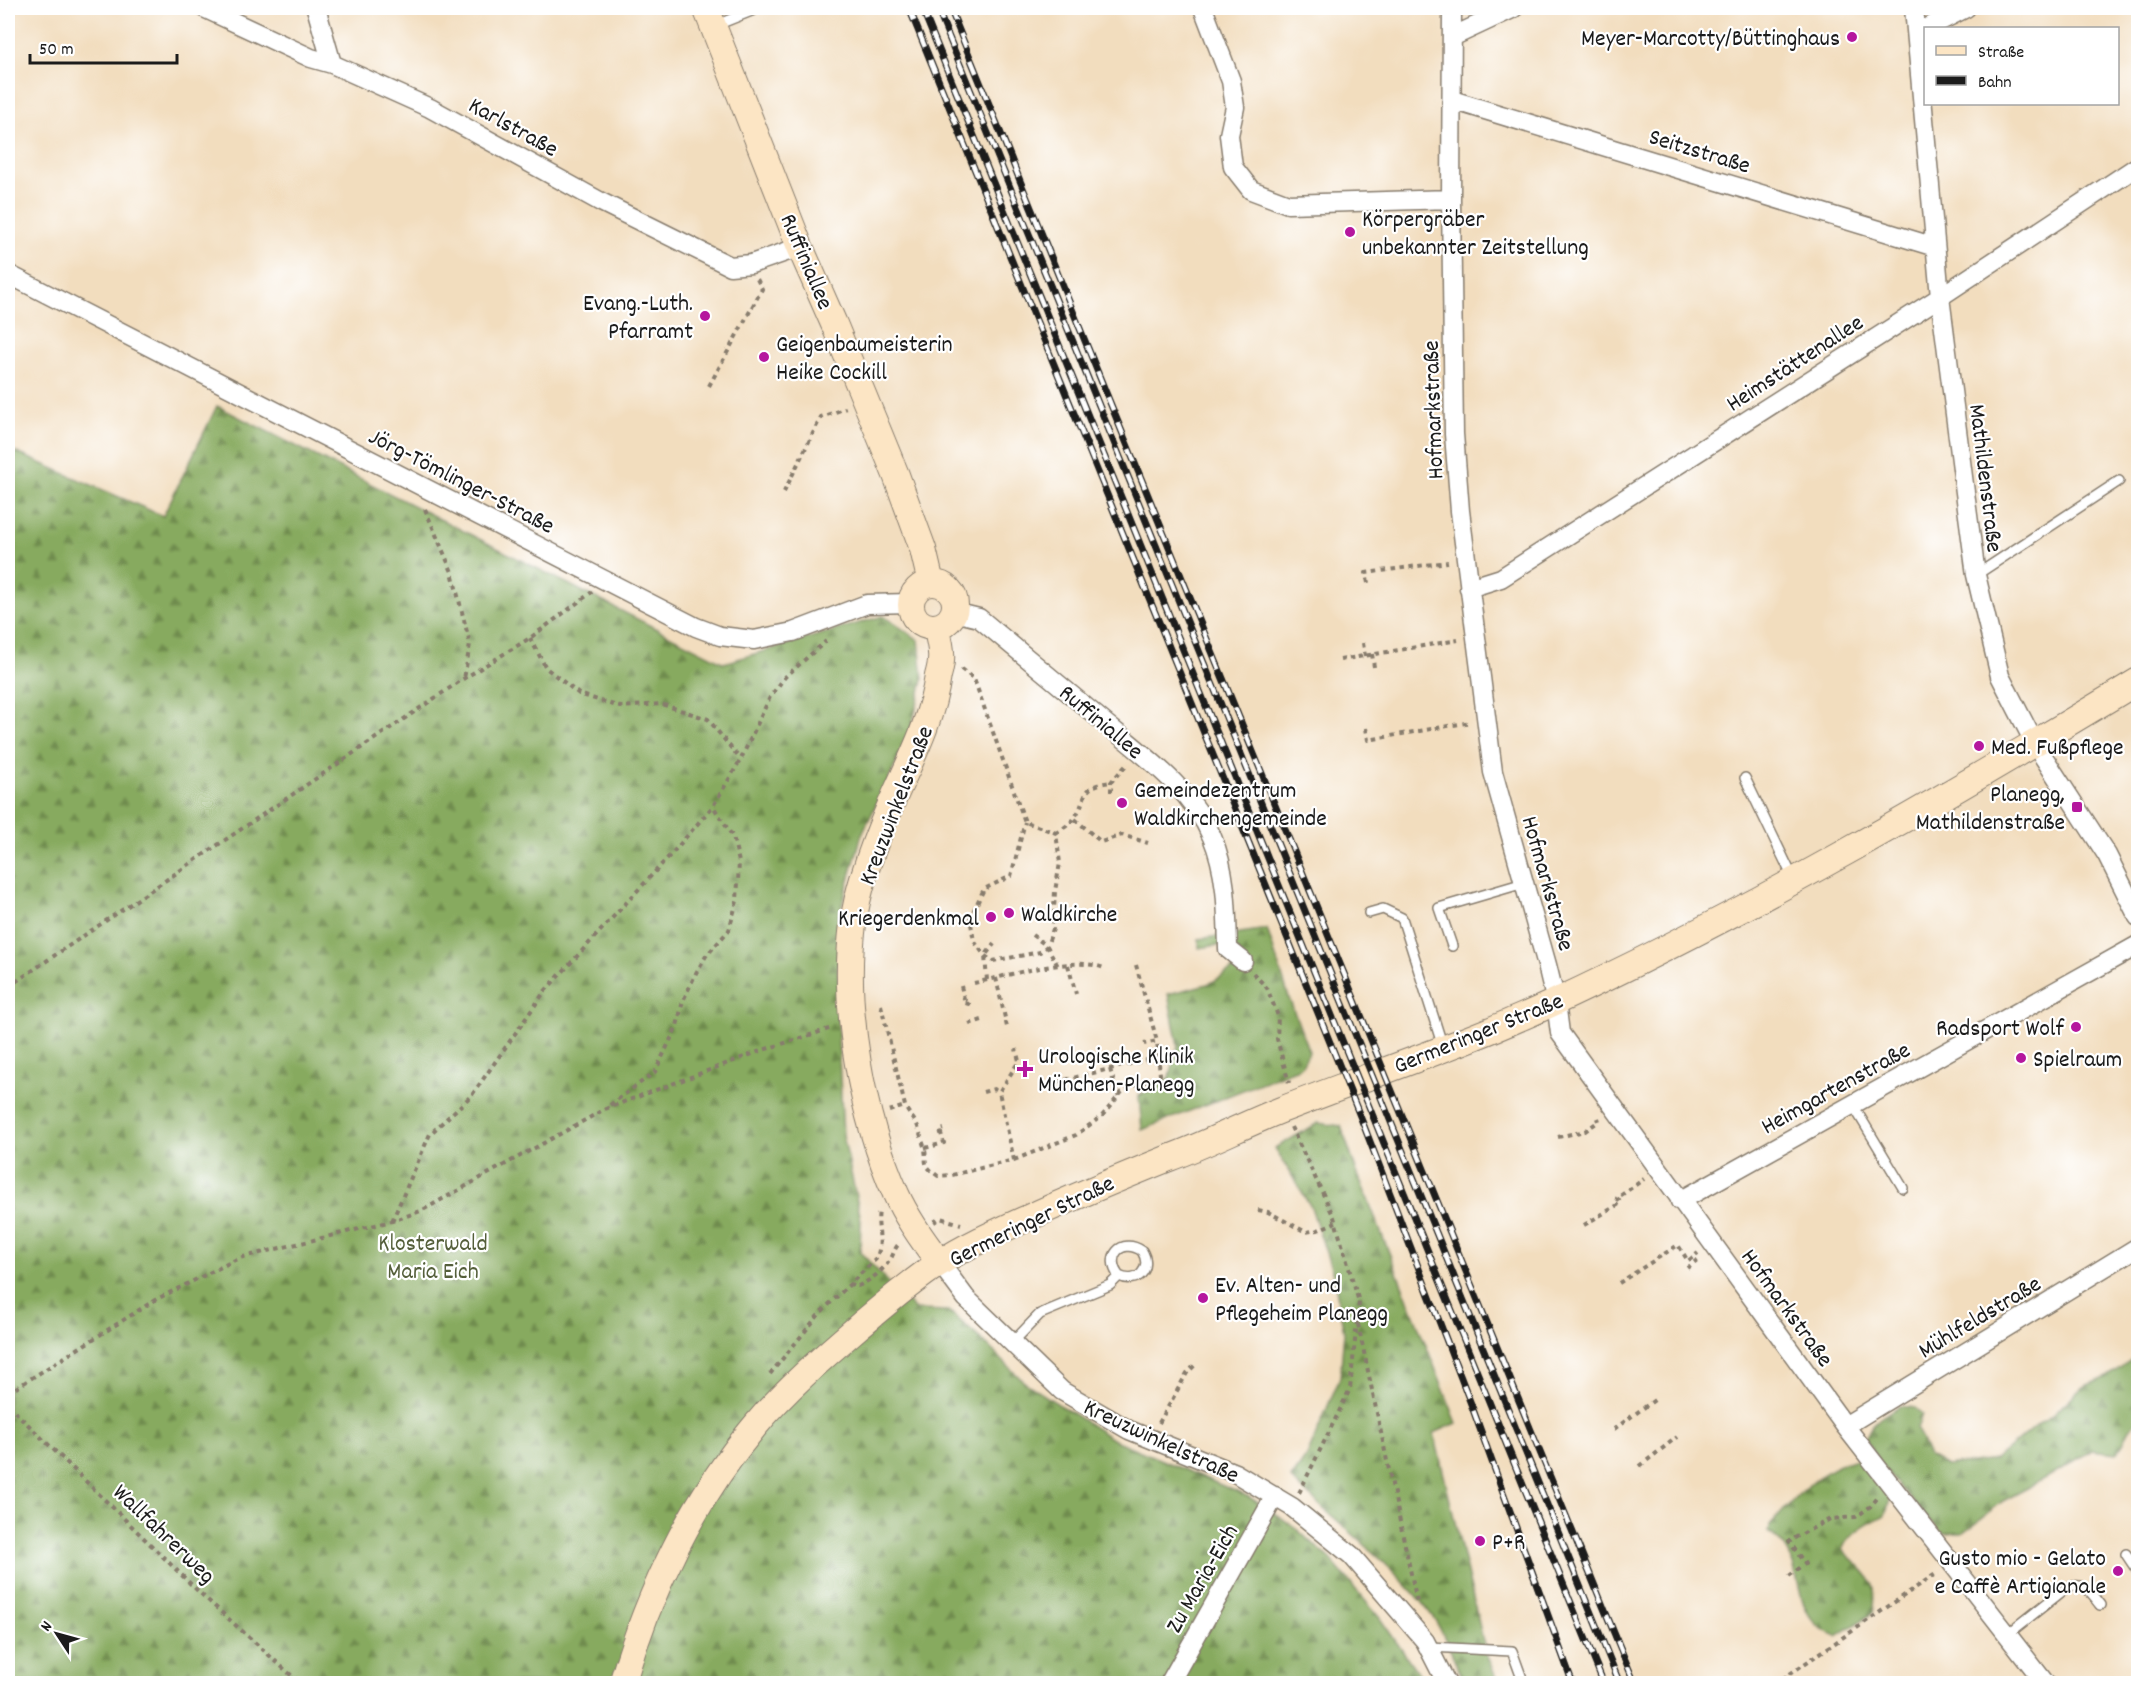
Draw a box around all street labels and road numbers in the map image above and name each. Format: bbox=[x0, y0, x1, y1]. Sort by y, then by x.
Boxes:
street label: Karlstraße bbox=[461, 90, 564, 167]
street label: Seitzstraße bbox=[1644, 121, 1754, 184]
street label: Ruffiniallee bbox=[770, 209, 841, 315]
street label: Heimstättenallee bbox=[1720, 307, 1871, 422]
street label: Hofmarkstraße bbox=[1416, 340, 1454, 480]
street label: Mathildenstraße bbox=[1958, 402, 2010, 555]
street label: Jörg-Tömlinger-Straße bbox=[362, 421, 560, 544]
street label: Ruffiniallee bbox=[1050, 678, 1150, 769]
street label: Kreuzwinkelstraße bbox=[852, 721, 944, 891]
street label: Hofmarkstraße bbox=[1511, 812, 1582, 955]
street label: Germeringer Straße bbox=[1389, 985, 1569, 1084]
street label: Heimgartenstraße bbox=[1756, 1035, 1917, 1145]
street label: Germeringer Straße bbox=[944, 1168, 1121, 1277]
street label: Hofmarkstraße bbox=[1731, 1243, 1840, 1375]
street label: Mühlfeldstraße bbox=[1913, 1268, 2049, 1369]
street label: Kreuzwinkelstraße bbox=[1077, 1392, 1244, 1494]
street label: Wallfahrerweg bbox=[104, 1477, 222, 1593]
street label: Zu Maria-Eich bbox=[1159, 1519, 1248, 1640]

